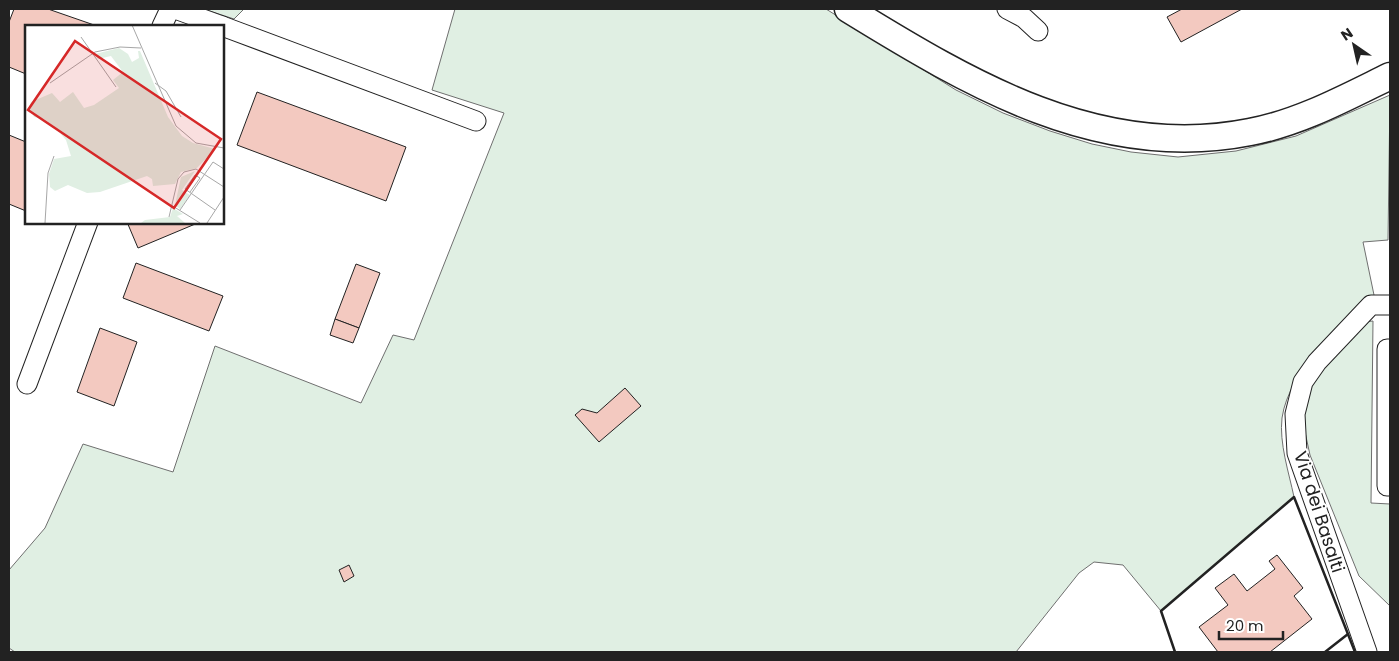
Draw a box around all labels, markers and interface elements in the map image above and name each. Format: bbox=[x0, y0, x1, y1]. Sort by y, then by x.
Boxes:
north arrow bbox=[1329, 20, 1379, 70]
text: N bbox=[1337, 23, 1357, 45]
inset map bbox=[25, 25, 224, 224]
street label: Via dei Basalti bbox=[1288, 448, 1351, 576]
scale bar bbox=[1219, 608, 1283, 640]
text: 20 m bbox=[1226, 615, 1264, 636]

